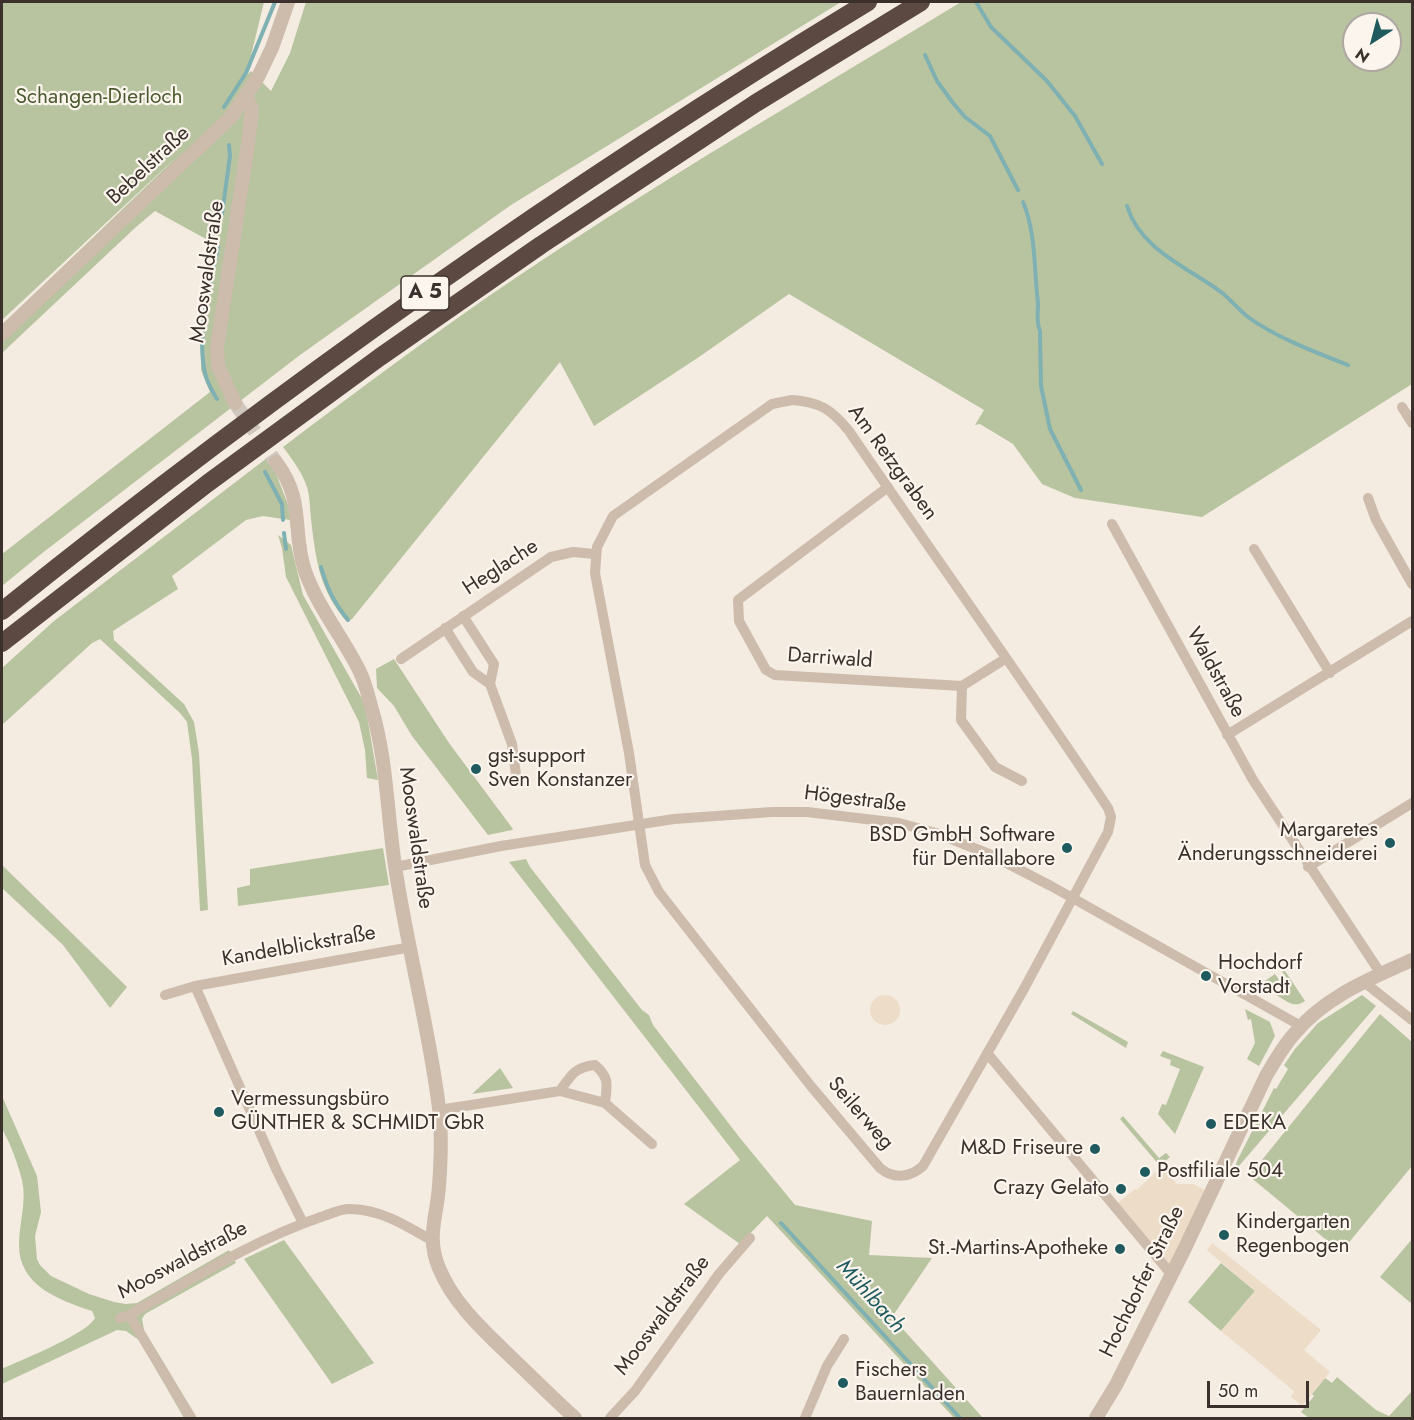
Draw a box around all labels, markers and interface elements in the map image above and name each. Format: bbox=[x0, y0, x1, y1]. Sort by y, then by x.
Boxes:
north arrow bbox=[1342, 12, 1402, 72]
text: N bbox=[1350, 42, 1374, 68]
park label: Schangen-Dierloch bbox=[15, 85, 183, 111]
street label: Bebelstraße bbox=[103, 121, 195, 211]
street label: Mooswaldstraße bbox=[186, 199, 230, 345]
road number: A 5 bbox=[401, 276, 449, 310]
street label: Am Retzgraben bbox=[842, 400, 942, 526]
street label: Heglache bbox=[459, 534, 543, 602]
street label: Waldstraße bbox=[1180, 624, 1250, 722]
street label: Darriwald bbox=[787, 643, 873, 675]
place label: gst-support Sven Konstanzer bbox=[488, 744, 632, 794]
marker: gst-support Sven Konstanzer bbox=[469, 762, 483, 776]
street label: Mooswaldstraße bbox=[393, 765, 437, 911]
street label: Högestraße bbox=[802, 781, 908, 819]
place label: Margaretes Änderungsschneiderei bbox=[1178, 818, 1378, 868]
place label: BSD GmbH Software für Dentallabore bbox=[869, 823, 1055, 873]
marker: Margaretes Änderungsschneiderei bbox=[1383, 836, 1397, 850]
marker: BSD GmbH Software für Dentallabore bbox=[1060, 841, 1074, 855]
street label: Kandelblickstraße bbox=[220, 921, 378, 973]
place label: Hochdorf Vorstadt bbox=[1218, 951, 1302, 1001]
marker: Hochdorf Vorstadt bbox=[1199, 969, 1213, 983]
street label: Seilerweg bbox=[822, 1073, 898, 1155]
place label: Vermessungsbüro GÜNTHER & SCHMIDT GbR bbox=[231, 1087, 484, 1137]
marker: Vermessungsbüro GÜNTHER & SCHMIDT GbR bbox=[212, 1105, 226, 1119]
place label: EDEKA bbox=[1223, 1111, 1286, 1137]
marker: EDEKA bbox=[1204, 1117, 1218, 1131]
place label: M&D Friseure bbox=[960, 1136, 1083, 1162]
marker: M&D Friseure bbox=[1088, 1142, 1102, 1156]
place label: Postfiliale 504 bbox=[1157, 1159, 1283, 1185]
marker: Postfiliale 504 bbox=[1138, 1165, 1152, 1179]
place label: Crazy Gelato bbox=[993, 1176, 1109, 1202]
marker: Crazy Gelato bbox=[1114, 1182, 1128, 1196]
street label: Hochdorfer Straße bbox=[1096, 1202, 1190, 1362]
place label: Kindergarten Regenbogen bbox=[1236, 1210, 1350, 1260]
street label: Mooswaldstraße bbox=[114, 1216, 252, 1306]
marker: Kindergarten Regenbogen bbox=[1217, 1228, 1231, 1242]
place label: St.-Martins-Apotheke bbox=[928, 1236, 1108, 1262]
marker: St.-Martins-Apotheke bbox=[1113, 1242, 1127, 1256]
street label: Mooswaldstraße bbox=[610, 1251, 716, 1381]
water label: Mühlbach bbox=[830, 1255, 910, 1339]
place label: Fischers Bauernladen bbox=[855, 1358, 966, 1408]
scale bar bbox=[1210, 1369, 1312, 1407]
marker: Fischers Bauernladen bbox=[836, 1376, 850, 1390]
text: 50 m bbox=[1218, 1378, 1258, 1404]

